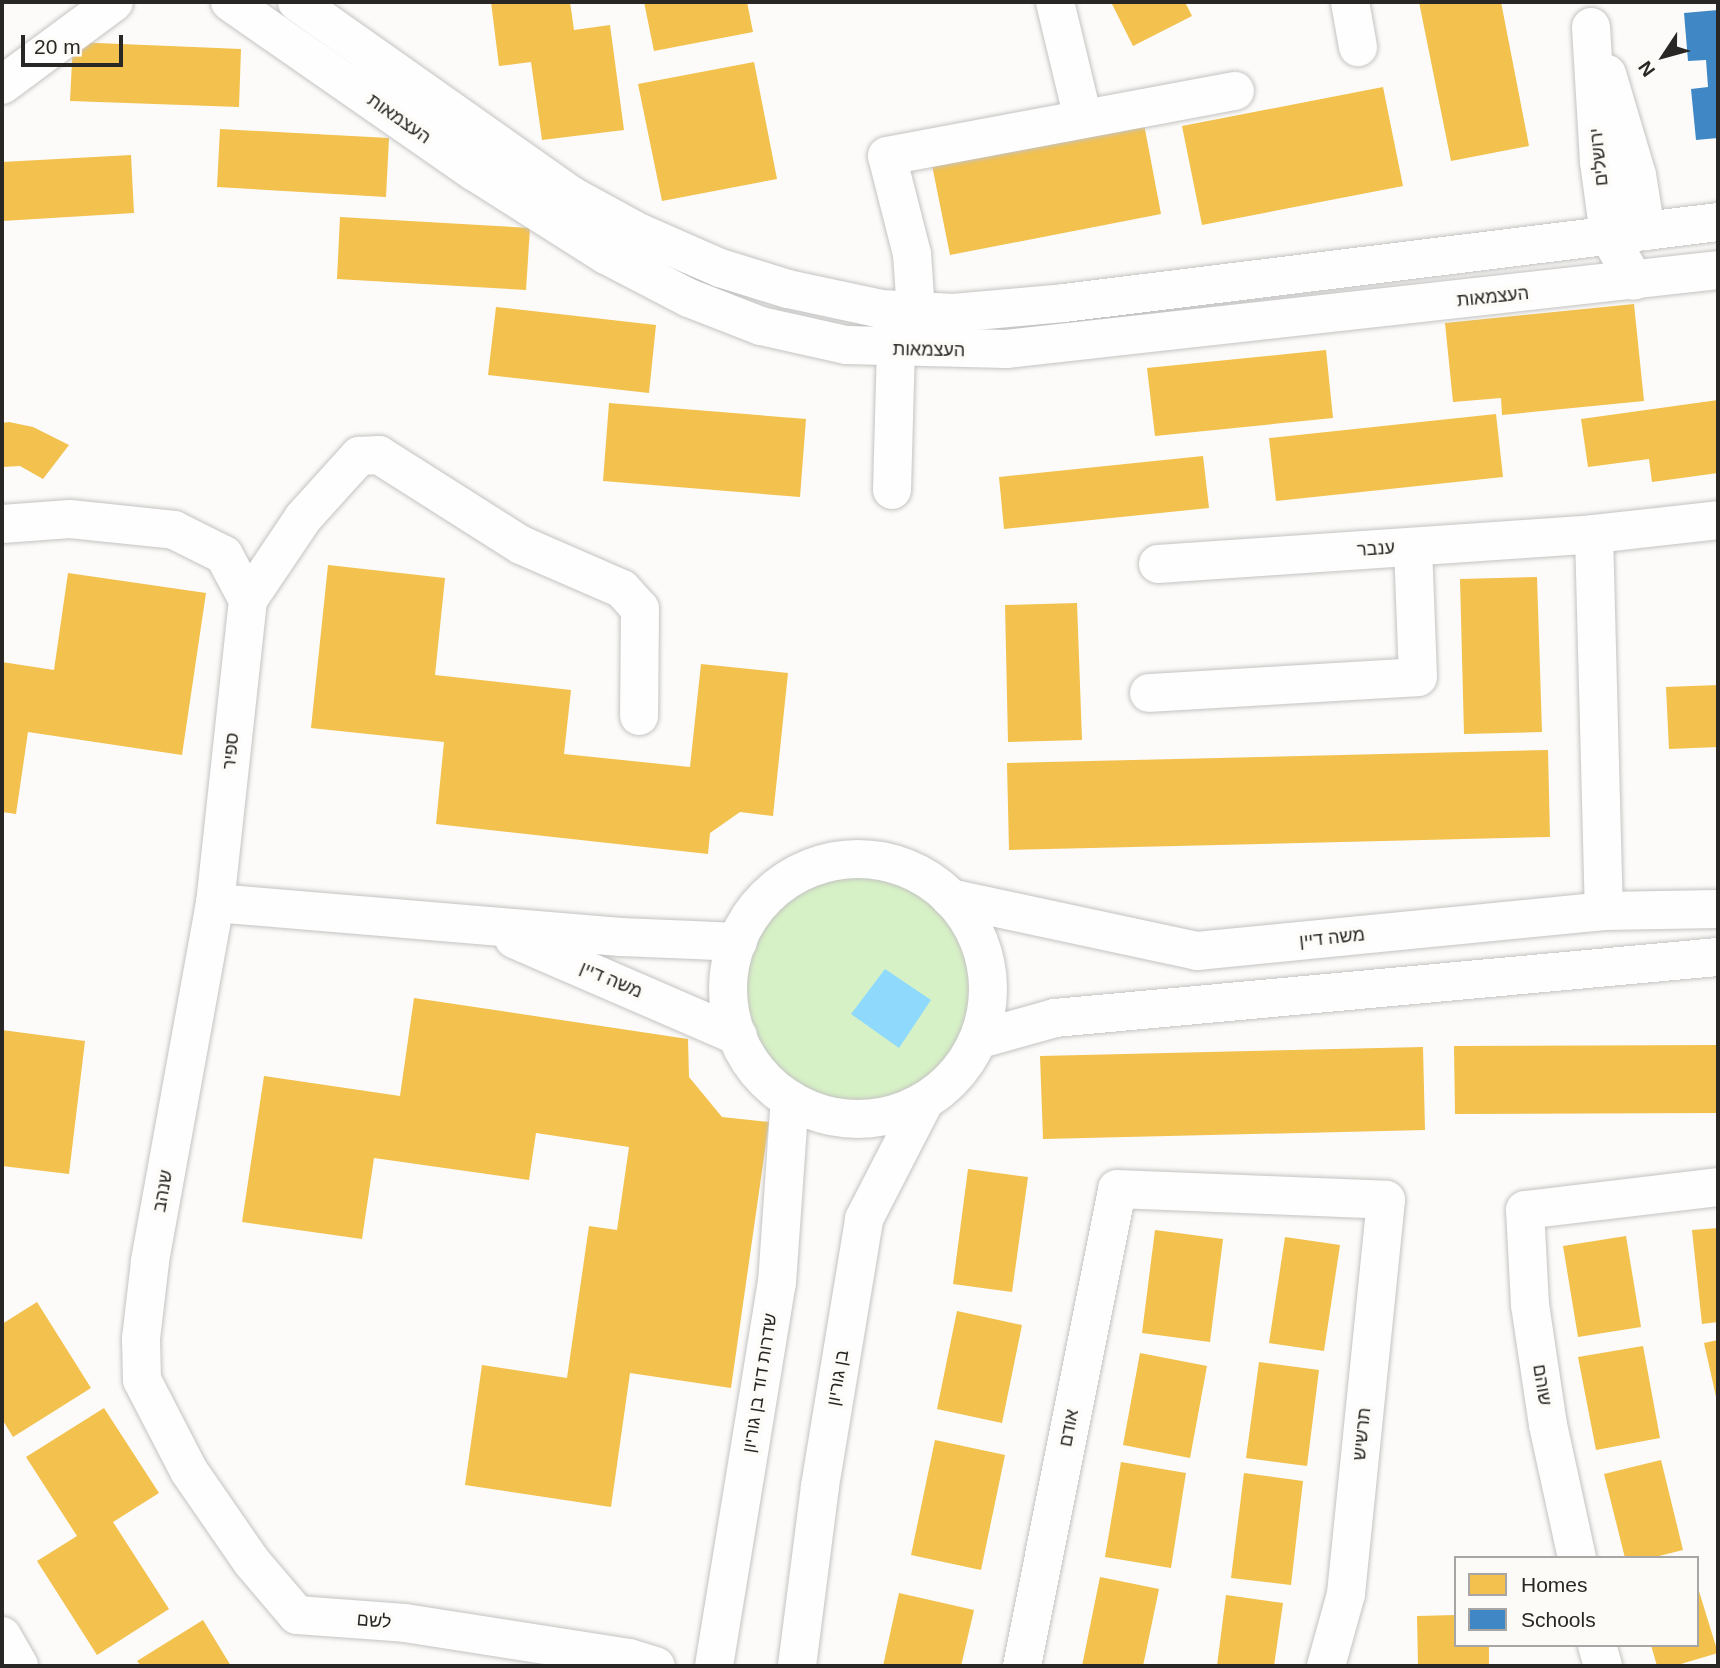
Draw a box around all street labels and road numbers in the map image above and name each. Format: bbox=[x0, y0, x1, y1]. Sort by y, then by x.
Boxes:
street label: העצמאות bbox=[363, 89, 435, 149]
street label: ירושלים bbox=[1585, 127, 1613, 187]
street label: העצמאות bbox=[1456, 282, 1530, 312]
street label: העצמאות bbox=[893, 339, 965, 361]
street label: ענבר bbox=[1356, 537, 1396, 561]
street label: ספיר bbox=[218, 732, 244, 770]
street label: משה דיין bbox=[1298, 924, 1366, 952]
street label: משה דיין bbox=[577, 957, 645, 1003]
street label: שנהב bbox=[149, 1168, 177, 1214]
street label: שדרות דוד בן גוריון bbox=[738, 1312, 782, 1454]
street label: בן גוריון bbox=[822, 1348, 854, 1408]
street label: שוהם bbox=[1528, 1363, 1556, 1407]
street label: אודם bbox=[1055, 1407, 1083, 1449]
street label: תרשיש bbox=[1348, 1407, 1376, 1461]
street label: לשם bbox=[356, 1609, 392, 1633]

